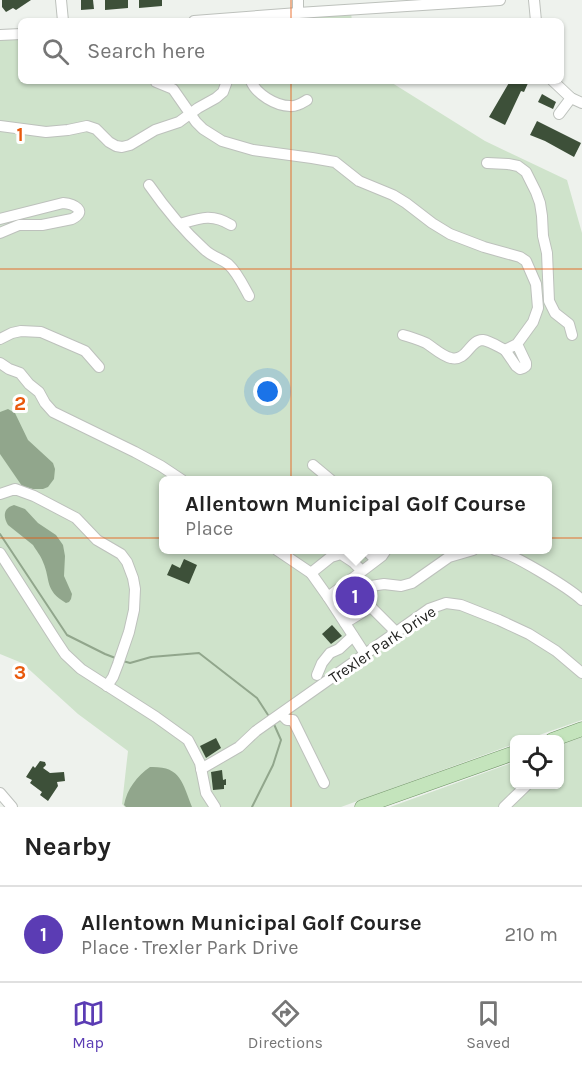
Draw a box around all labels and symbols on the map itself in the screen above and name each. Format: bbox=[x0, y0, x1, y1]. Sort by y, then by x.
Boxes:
text: 1 bbox=[16, 123, 24, 146]
your location bbox=[253, 377, 282, 406]
text: 2 bbox=[14, 392, 26, 415]
pin: 1 bbox=[336, 574, 374, 618]
street label: Trexler Park Drive bbox=[325, 602, 439, 687]
text: 3 bbox=[14, 661, 26, 684]

